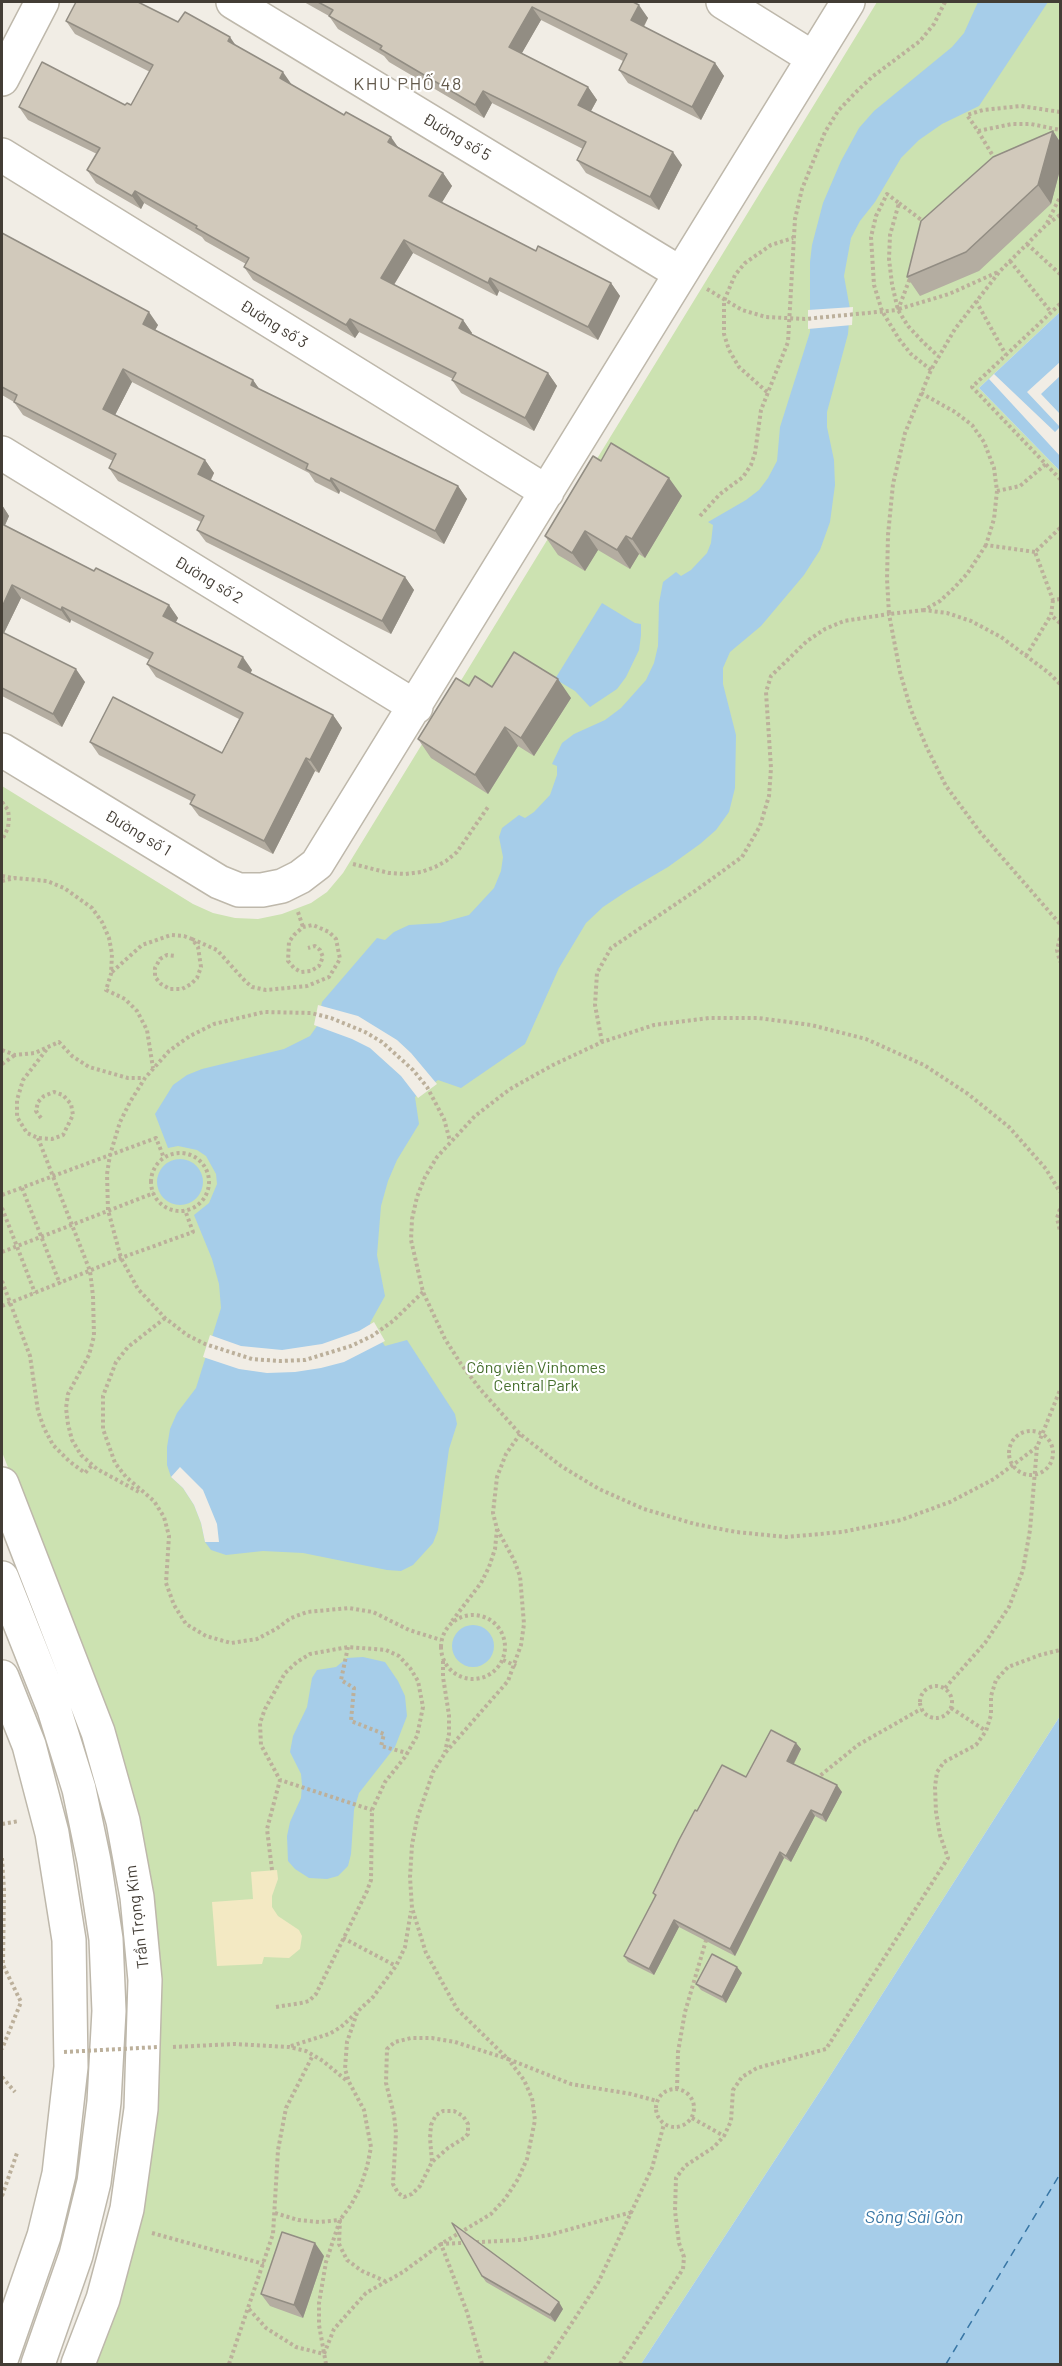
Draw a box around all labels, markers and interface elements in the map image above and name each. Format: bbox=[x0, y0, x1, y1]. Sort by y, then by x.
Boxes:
district label: KHU PHỐ 48 bbox=[353, 73, 463, 95]
street label: Đường số 5 bbox=[419, 109, 495, 165]
street label: Đường số 3 bbox=[237, 296, 311, 352]
street label: Đường số 2 bbox=[171, 552, 247, 608]
street label: Đường số 1 bbox=[102, 806, 174, 860]
park label: Công viên Vinhomes Central Park bbox=[466, 1358, 606, 1396]
street label: Trần Trọng Kim bbox=[121, 1864, 153, 1970]
water label: Sông Sài Gòn bbox=[865, 2206, 963, 2228]

